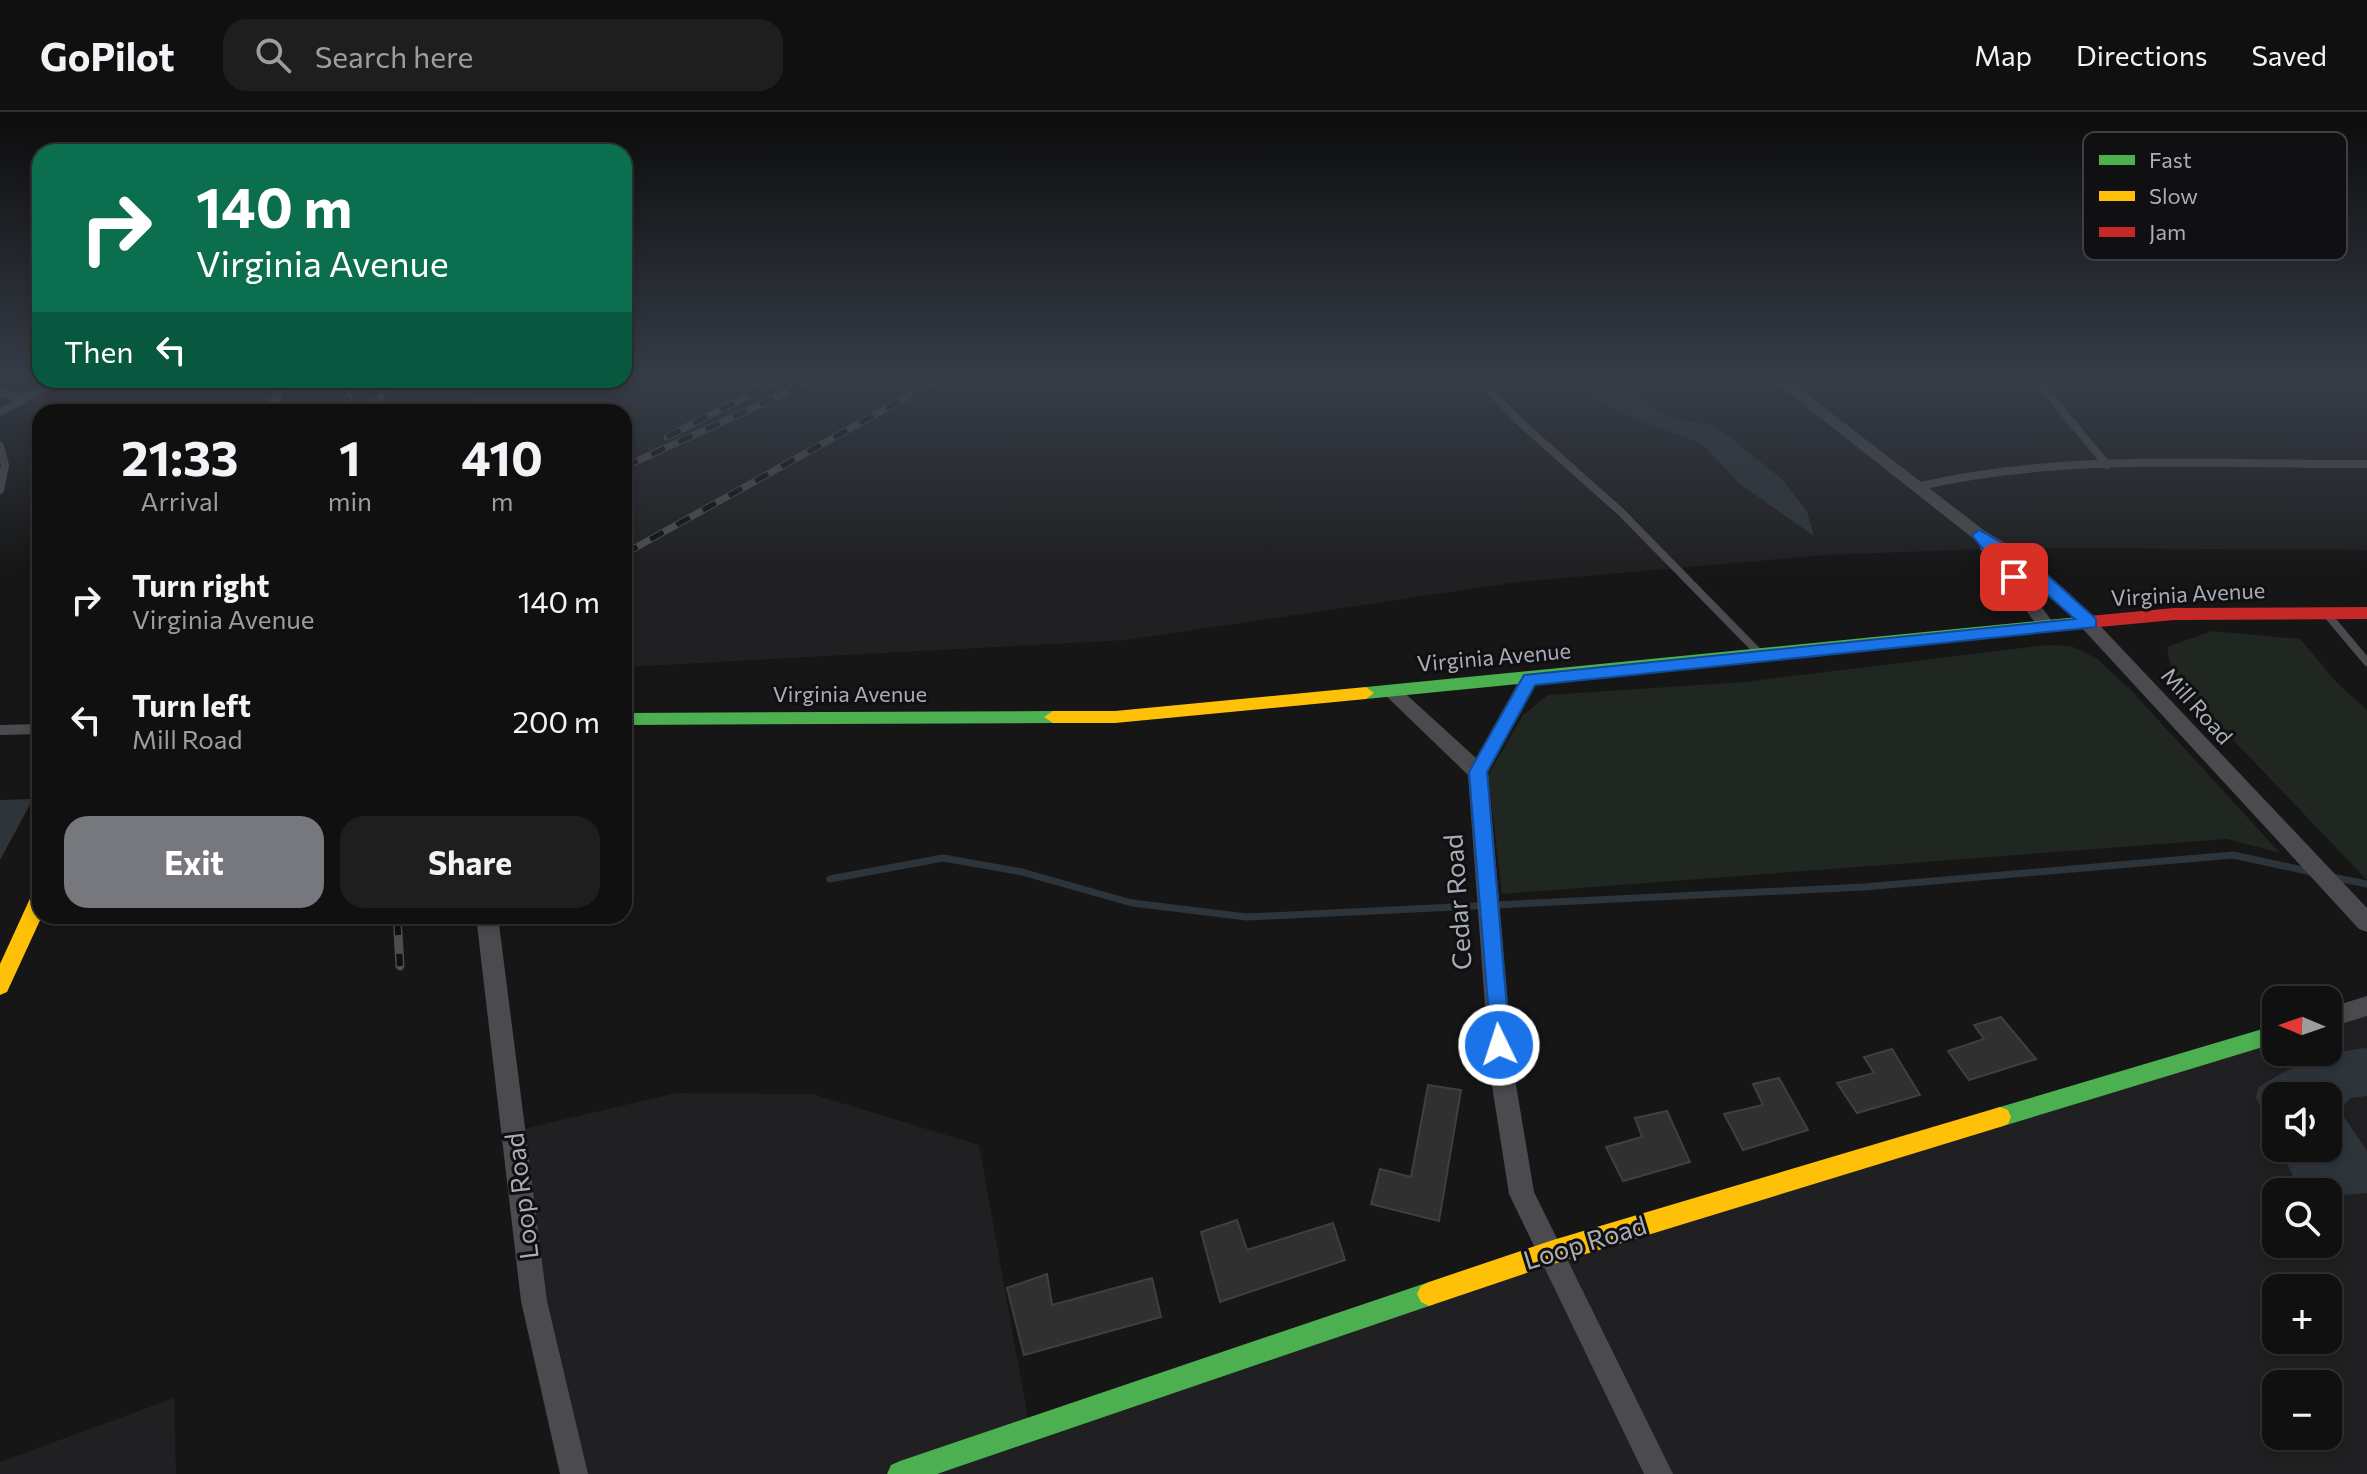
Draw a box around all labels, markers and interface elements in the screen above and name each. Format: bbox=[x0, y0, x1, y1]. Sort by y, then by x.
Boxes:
search box bbox=[223, 19, 783, 91]
text: GoPilot bbox=[40, 32, 175, 79]
icon: search bbox=[251, 33, 295, 77]
text: Search here bbox=[315, 37, 473, 74]
text: Map bbox=[1974, 38, 2032, 72]
text: Directions bbox=[2076, 38, 2207, 72]
text: Saved bbox=[2251, 38, 2327, 72]
legend bbox=[2083, 132, 2347, 260]
text: Fast bbox=[2149, 146, 2192, 173]
text: 140 m bbox=[196, 171, 352, 240]
icon: right bbox=[64, 176, 168, 280]
text: Slow bbox=[2149, 182, 2198, 209]
text: Jam bbox=[2149, 218, 2186, 245]
text: Virginia Avenue bbox=[196, 240, 449, 284]
icon: left bbox=[149, 328, 193, 372]
text: Then bbox=[64, 332, 133, 369]
text: 21:33 bbox=[121, 427, 239, 486]
text: 1 bbox=[339, 427, 361, 486]
text: 410 bbox=[461, 427, 543, 486]
text: Arrival bbox=[141, 485, 219, 516]
text: min bbox=[328, 485, 372, 516]
text: m bbox=[491, 485, 513, 516]
pin bbox=[1980, 543, 2048, 611]
icon: arrive bbox=[1992, 555, 2036, 599]
text: Turn right bbox=[132, 566, 269, 603]
street label: Virginia Avenue bbox=[2110, 576, 2266, 611]
icon: right bbox=[64, 578, 108, 622]
text: 140 m bbox=[518, 582, 600, 619]
text: Virginia Avenue bbox=[132, 603, 315, 634]
street label: Virginia Avenue bbox=[1416, 636, 1572, 677]
street label: Mill Road bbox=[2156, 662, 2239, 749]
street label: Virginia Avenue bbox=[773, 680, 927, 707]
text: Turn left bbox=[132, 686, 251, 723]
icon: left bbox=[64, 698, 108, 742]
text: 200 m bbox=[512, 702, 600, 739]
text: Mill Road bbox=[132, 723, 242, 754]
button: Exit bbox=[64, 816, 324, 908]
button: Share bbox=[340, 816, 600, 908]
street label: Cedar Road bbox=[1436, 833, 1477, 971]
north arrow bbox=[2262, 986, 2342, 1066]
map controls bbox=[2262, 986, 2342, 1450]
position arrow bbox=[1457, 1003, 1541, 1087]
button: sound bbox=[2262, 1082, 2342, 1162]
street label: Loop Road bbox=[497, 1131, 544, 1261]
button: search bbox=[2262, 1178, 2342, 1258]
street label: Loop Road bbox=[1519, 1208, 1650, 1275]
button: + bbox=[2262, 1274, 2342, 1354]
button: − bbox=[2262, 1370, 2342, 1450]

